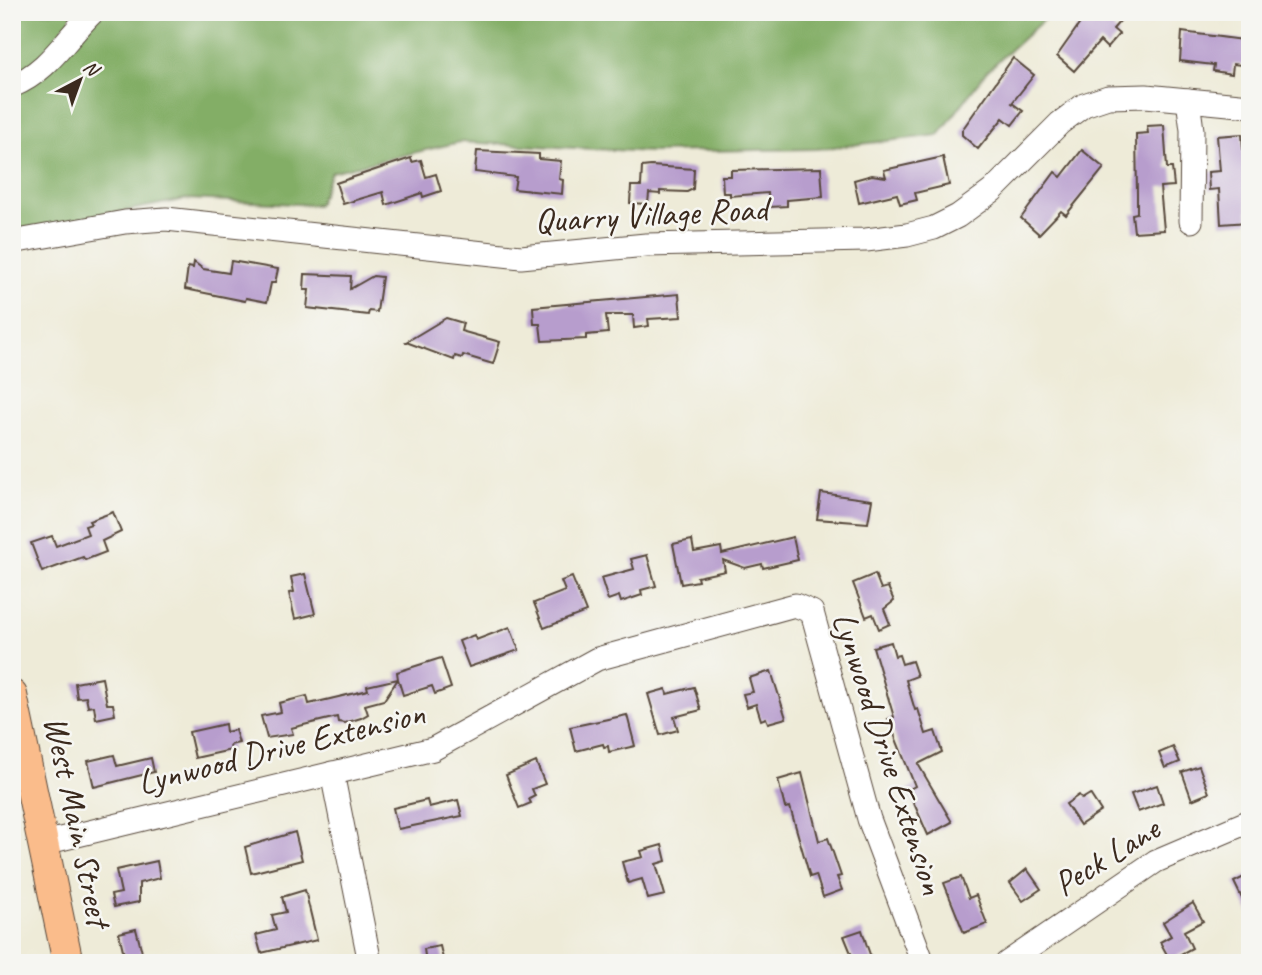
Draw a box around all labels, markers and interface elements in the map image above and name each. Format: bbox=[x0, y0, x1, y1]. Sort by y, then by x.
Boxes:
north arrow bbox=[46, 46, 116, 116]
text: N bbox=[78, 55, 105, 83]
street label: Quarry Village Road bbox=[533, 186, 774, 243]
street label: Lynwood Drive Extension bbox=[822, 606, 955, 900]
street label: Lynwood Drive Extension bbox=[133, 690, 429, 805]
street label: West Main Street bbox=[33, 712, 123, 935]
street label: Peck Lane bbox=[1045, 805, 1170, 906]

